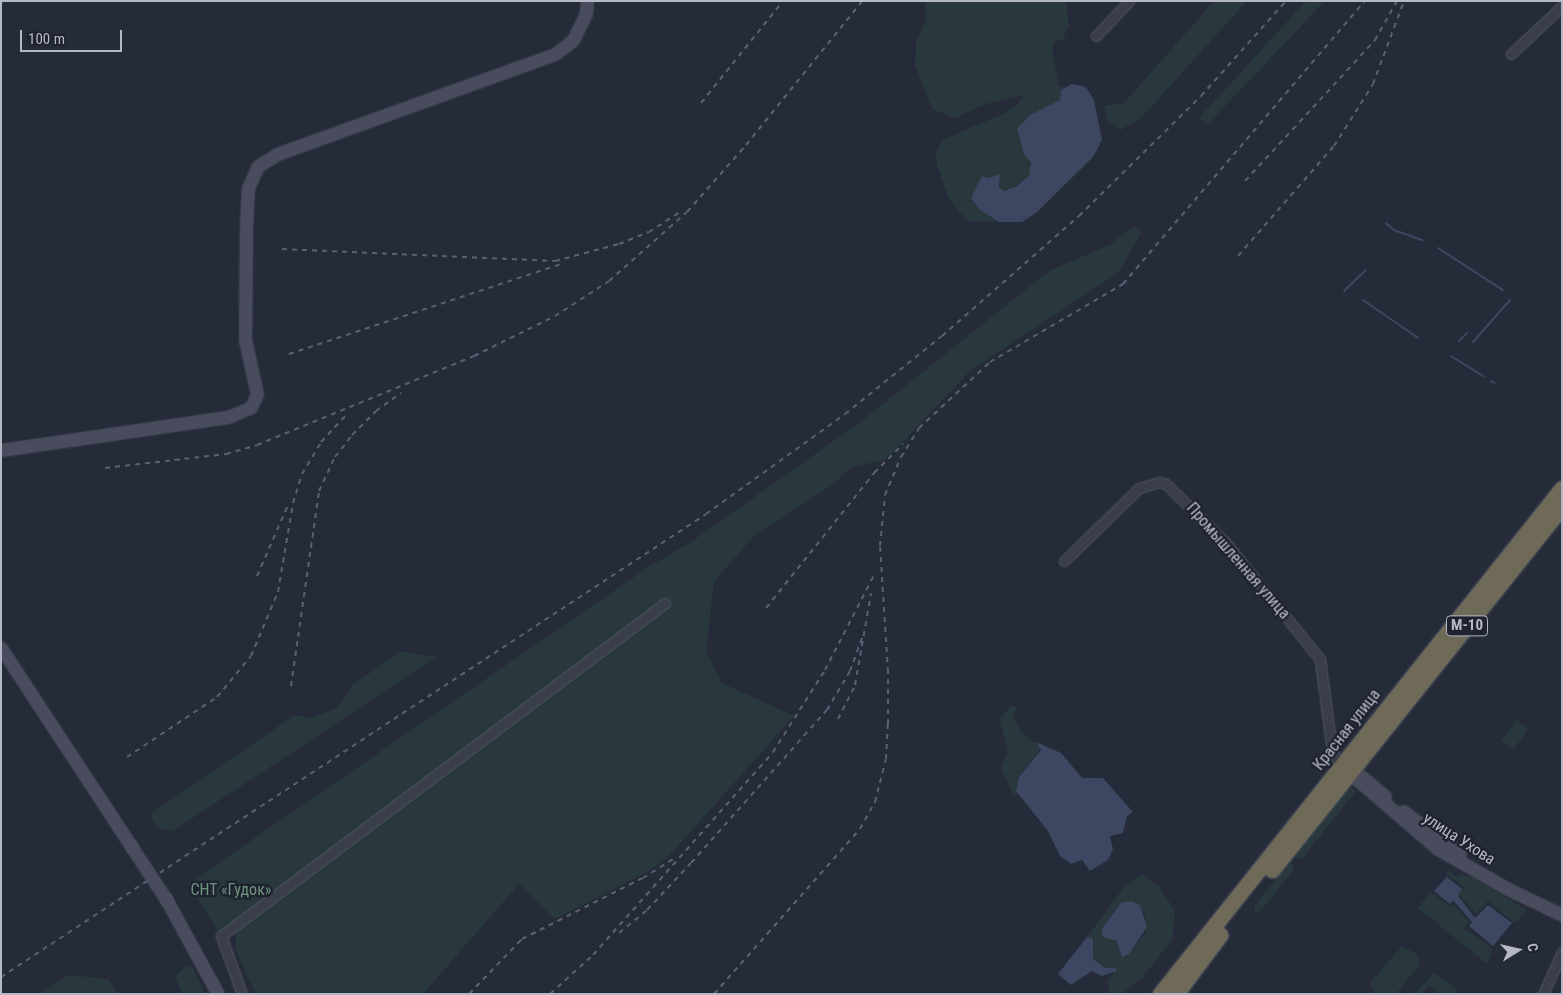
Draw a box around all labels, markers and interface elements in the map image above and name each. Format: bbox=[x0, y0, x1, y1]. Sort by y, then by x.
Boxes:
scale bar bbox=[22, 20, 125, 52]
text: 100 m bbox=[28, 30, 65, 48]
street label: Промышленная улица bbox=[1182, 499, 1294, 623]
road number: М-10 bbox=[1446, 614, 1488, 638]
street label: Красная улица bbox=[1309, 686, 1385, 774]
street label: улица Ухова bbox=[1419, 809, 1499, 869]
park label: СНТ «Гудок» bbox=[190, 880, 272, 900]
north arrow bbox=[1493, 925, 1543, 975]
text: С bbox=[1524, 942, 1541, 953]

